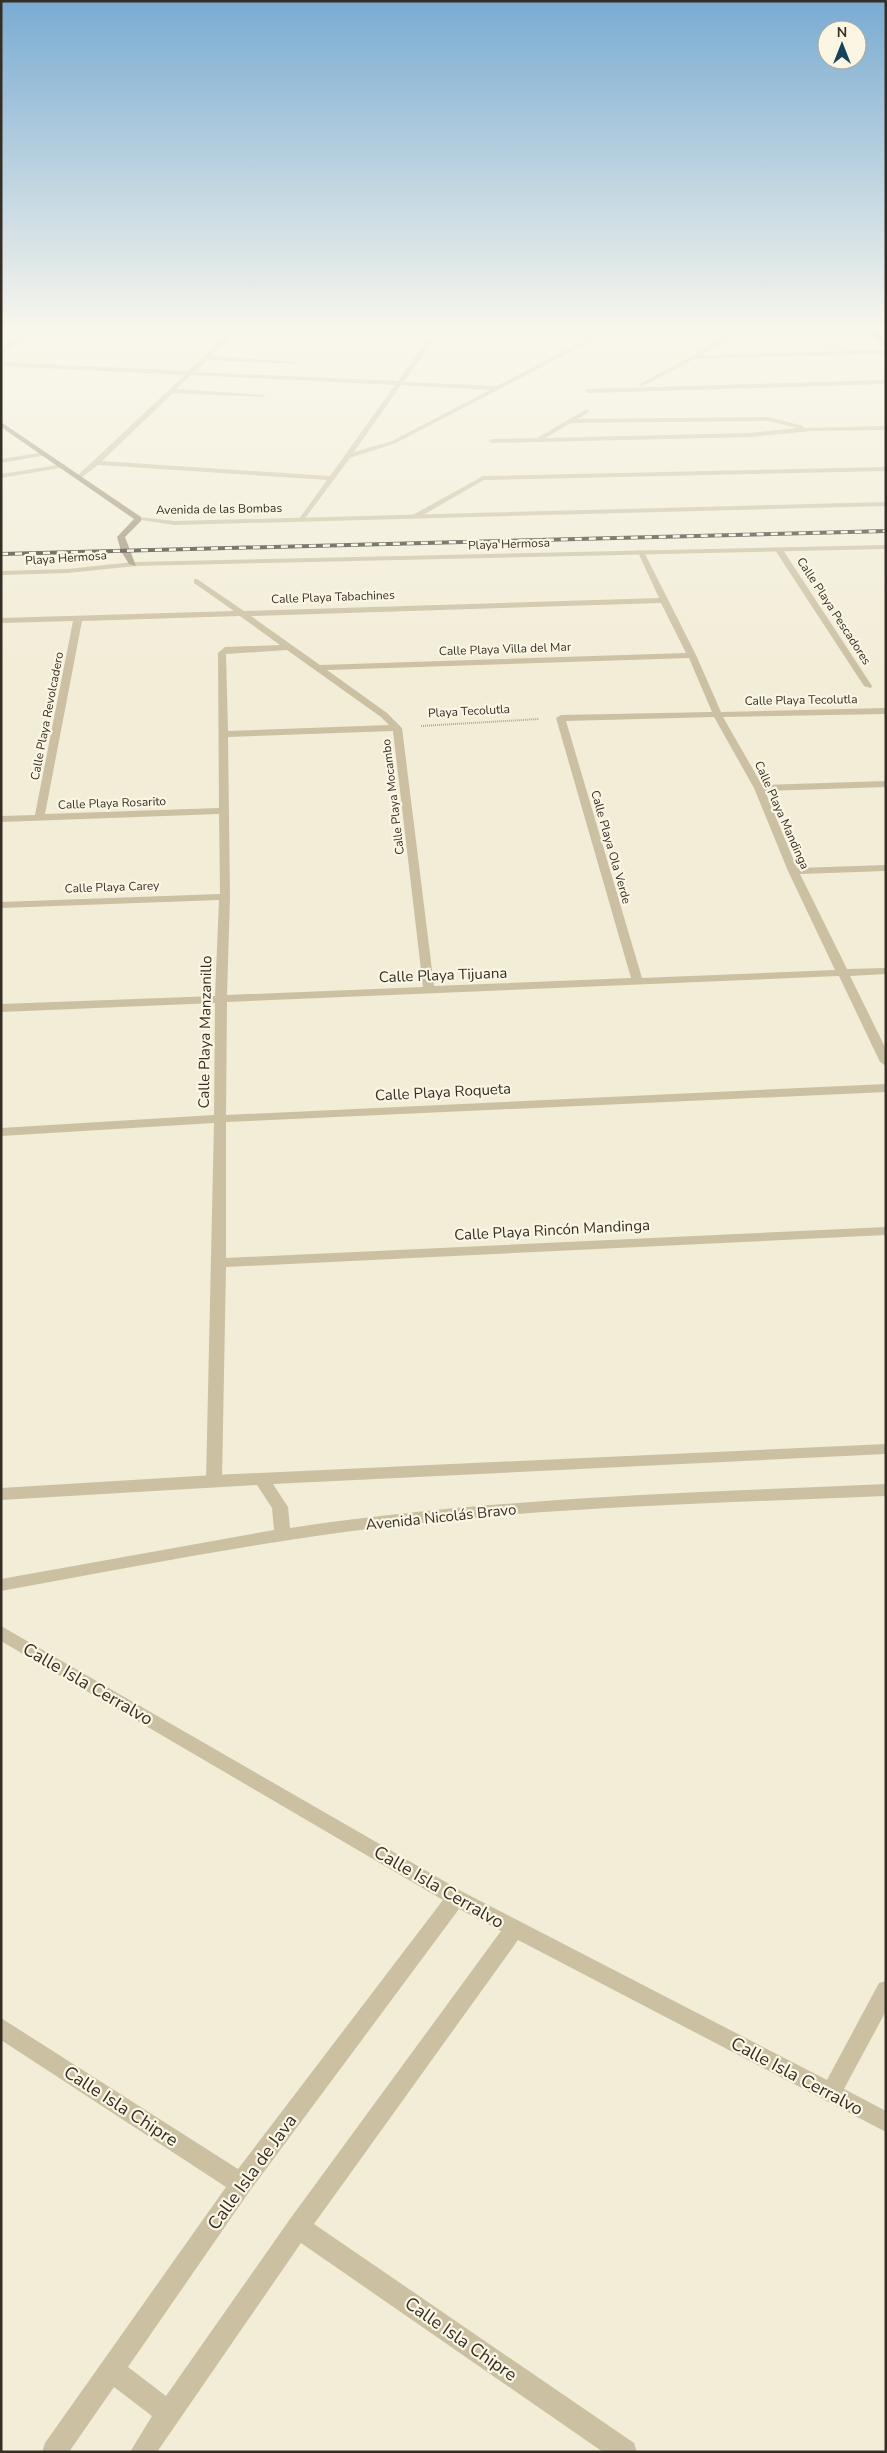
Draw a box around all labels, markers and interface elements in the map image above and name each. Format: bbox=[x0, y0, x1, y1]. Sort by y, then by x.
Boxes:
north arrow bbox=[817, 20, 867, 70]
text: N bbox=[837, 23, 847, 42]
street label: Avenida de las Bombas bbox=[156, 500, 283, 518]
street label: Playa Hermosa bbox=[468, 535, 550, 553]
street label: Playa Hermosa bbox=[25, 547, 107, 569]
street label: Calle Playa Pescadores bbox=[793, 554, 875, 668]
street label: Calle Playa Tabachines bbox=[271, 587, 395, 607]
street label: Calle Playa Villa del Mar bbox=[439, 639, 572, 659]
street label: Calle Playa Revolcadero bbox=[27, 650, 67, 781]
street label: Calle Playa Tecolutla bbox=[744, 691, 858, 709]
street label: Playa Tecolutla bbox=[428, 701, 510, 721]
street label: Calle Playa Mocambo bbox=[378, 738, 408, 856]
street label: Calle Playa Mandinga bbox=[751, 758, 813, 872]
street label: Calle Playa Ola Verde bbox=[587, 788, 635, 906]
street label: Calle Playa Rosarito bbox=[58, 793, 167, 813]
street label: Calle Playa Carey bbox=[64, 877, 160, 897]
street label: Calle Playa Manzanillo bbox=[194, 955, 216, 1109]
street label: Calle Playa Tijuana bbox=[378, 963, 508, 987]
street label: Calle Playa Roqueta bbox=[374, 1078, 512, 1106]
street label: Calle Playa Rincón Mandinga bbox=[454, 1215, 650, 1245]
street label: Avenida Nicolás Bravo bbox=[365, 1499, 517, 1535]
street label: Calle Isla Cerralvo bbox=[19, 1637, 157, 1731]
street label: Calle Isla Cerralvo bbox=[370, 1840, 508, 1934]
street label: Calle Isla Cerralvo bbox=[727, 2031, 867, 2121]
street label: Calle Isla Chipre bbox=[59, 2060, 183, 2152]
street label: Calle Isla de Java bbox=[202, 2109, 302, 2235]
street label: Calle Isla Chipre bbox=[400, 2291, 522, 2387]

